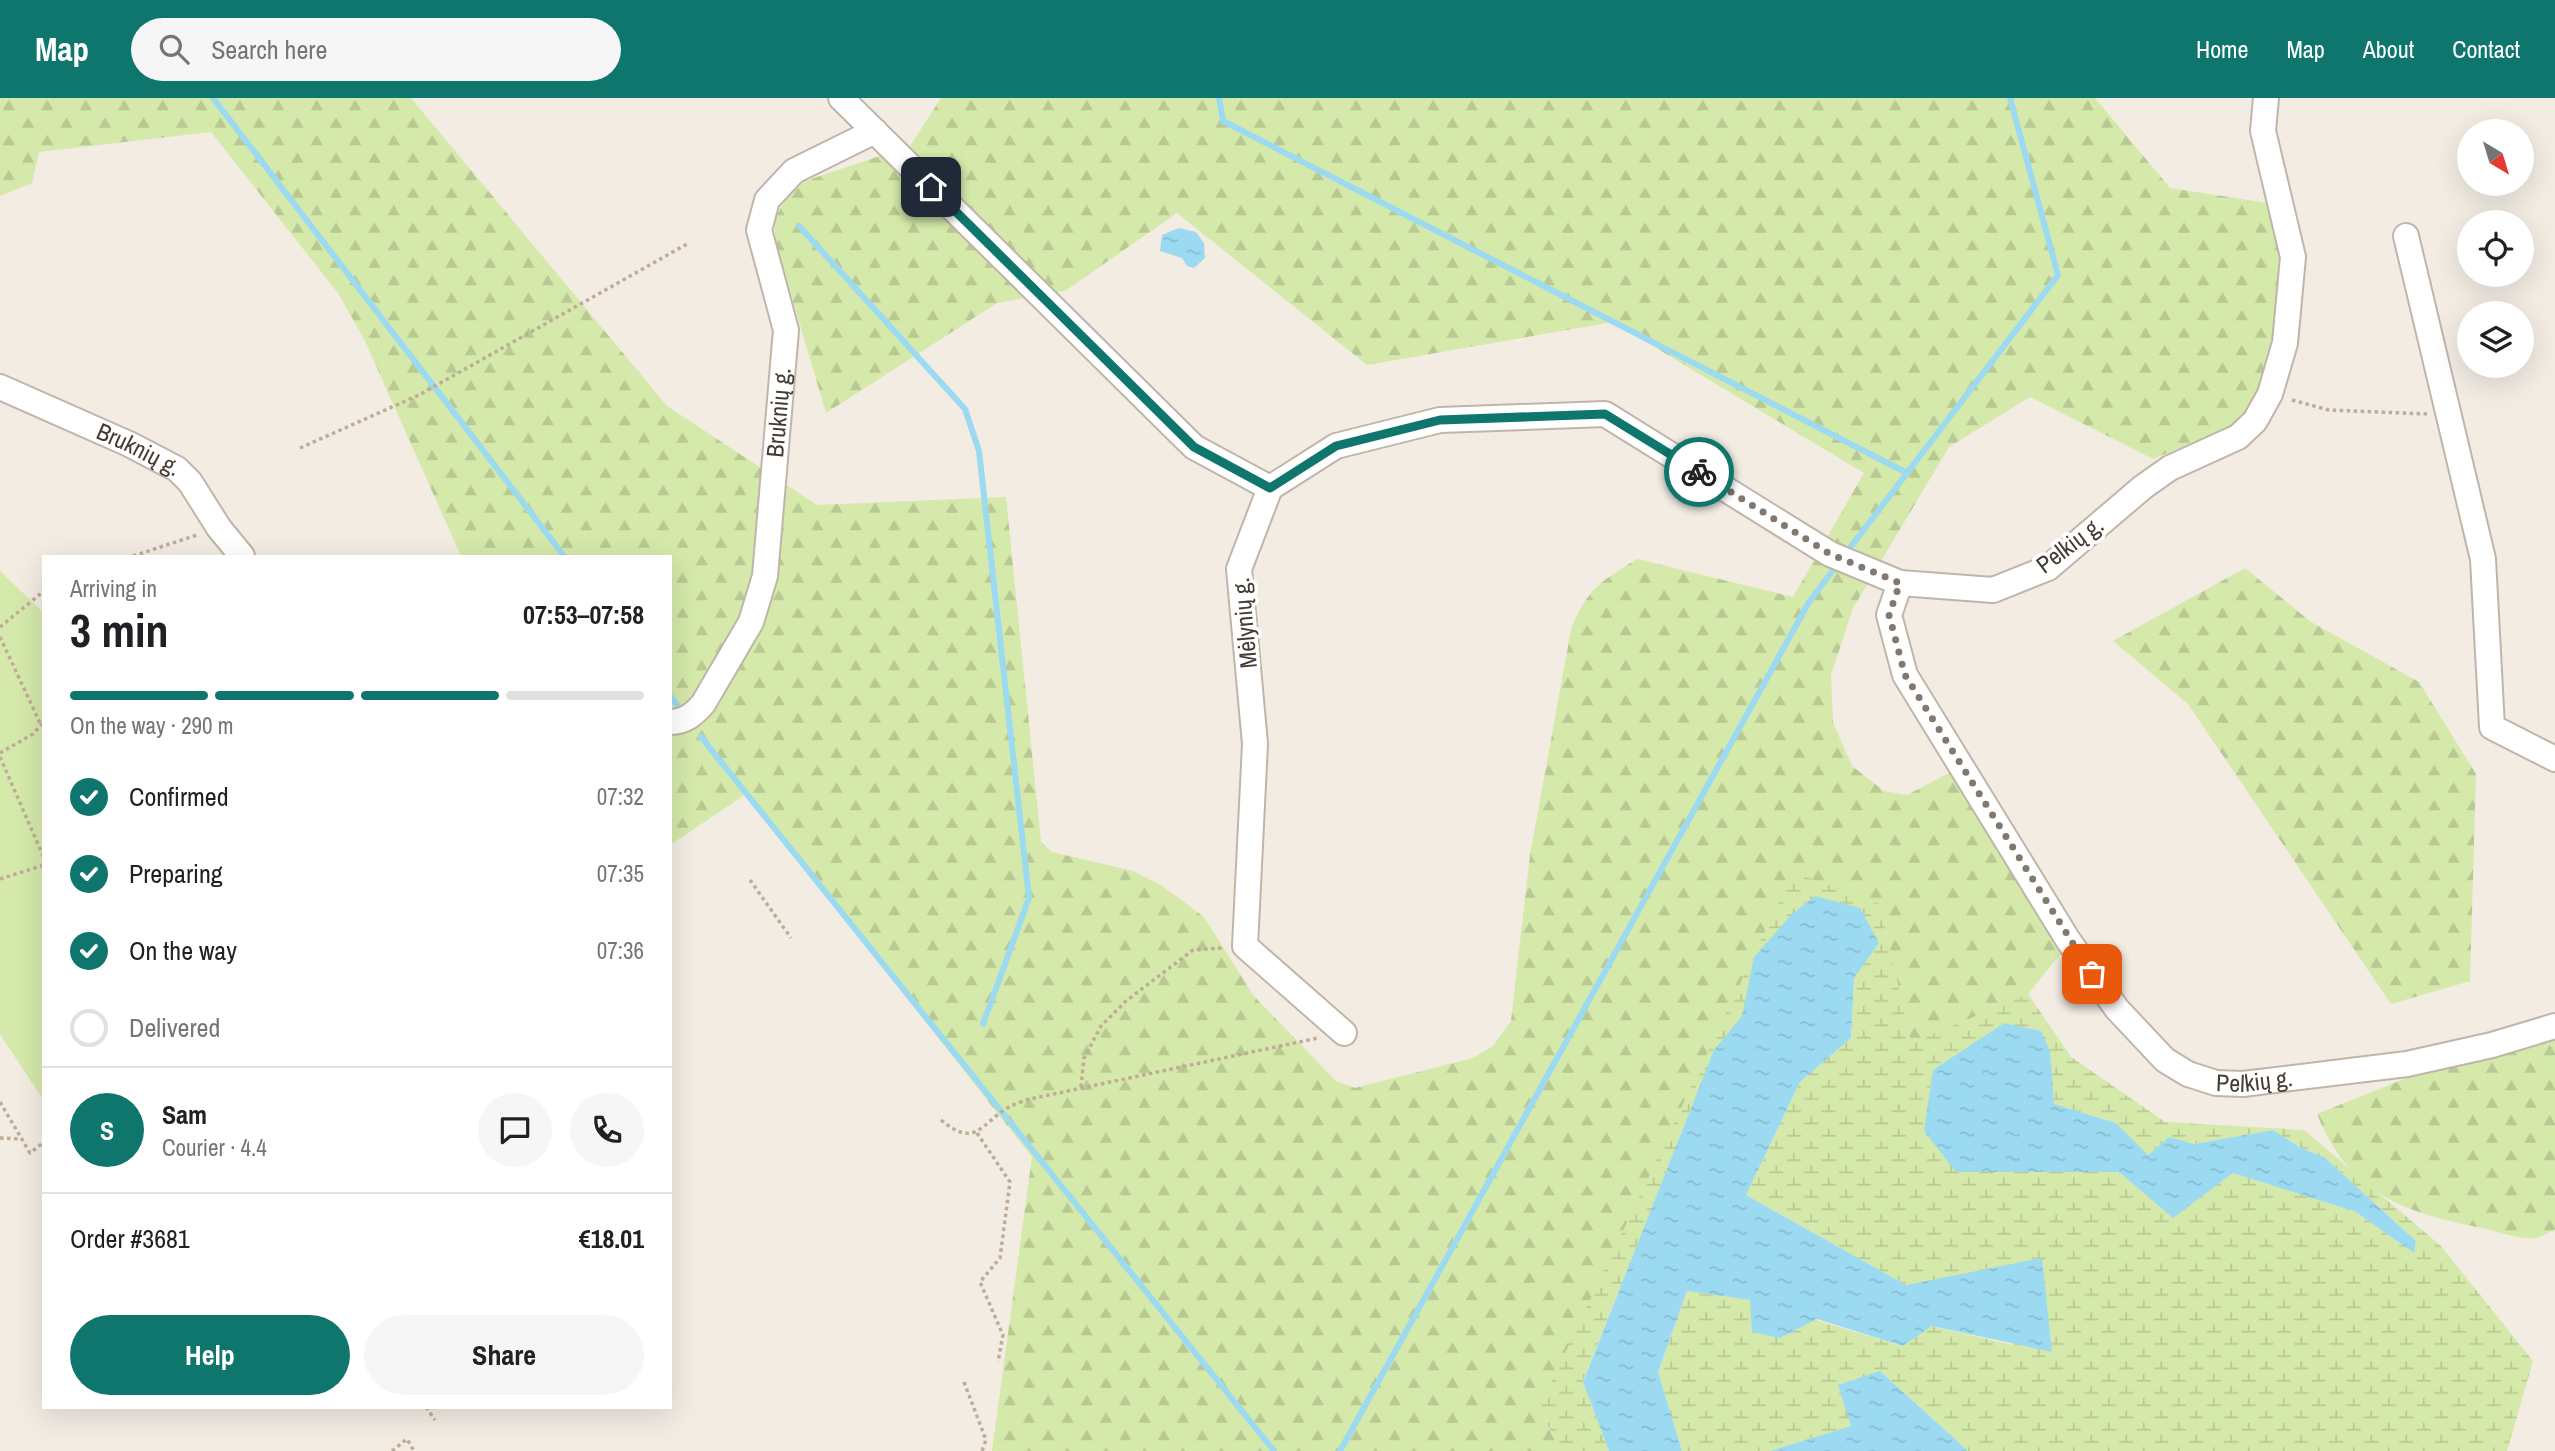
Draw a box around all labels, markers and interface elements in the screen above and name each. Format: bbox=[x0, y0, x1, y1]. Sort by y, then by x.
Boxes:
search box bbox=[131, 18, 621, 81]
text: Map bbox=[35, 27, 89, 71]
icon: search bbox=[155, 30, 193, 68]
text: Search here bbox=[211, 32, 327, 67]
text: Home bbox=[2196, 33, 2248, 65]
text: Map bbox=[2286, 33, 2325, 65]
text: About bbox=[2363, 33, 2414, 65]
text: Contact bbox=[2452, 33, 2520, 65]
north arrow bbox=[2457, 119, 2534, 196]
map controls bbox=[2457, 119, 2534, 378]
pin bbox=[901, 157, 961, 217]
icon: home bbox=[912, 168, 950, 206]
button: locate bbox=[2457, 210, 2534, 287]
button: layers bbox=[2457, 301, 2534, 378]
street label: Bruknių g. bbox=[758, 366, 798, 459]
street label: Bruknių g. bbox=[92, 415, 186, 483]
courier bbox=[1664, 437, 1734, 507]
icon: bike bbox=[1680, 453, 1718, 491]
street label: Pelkių g. bbox=[2029, 508, 2110, 580]
text: Arriving in bbox=[70, 573, 157, 604]
street label: Mėlynių g. bbox=[1224, 576, 1264, 670]
text: 07:53–07:58 bbox=[523, 597, 644, 632]
text: 3 min bbox=[70, 599, 169, 661]
text: On the way · 290 m bbox=[70, 710, 234, 741]
icon: check bbox=[70, 778, 108, 816]
text: Confirmed bbox=[129, 779, 229, 814]
text: 07:32 bbox=[597, 781, 644, 812]
icon: check bbox=[70, 855, 108, 893]
text: Preparing bbox=[129, 856, 223, 891]
text: 07:35 bbox=[597, 858, 644, 889]
icon: check bbox=[70, 932, 108, 970]
text: On the way bbox=[129, 933, 237, 968]
text: 07:36 bbox=[597, 935, 644, 966]
pin bbox=[2062, 944, 2122, 1004]
icon: bag bbox=[2073, 955, 2111, 993]
text: Delivered bbox=[129, 1010, 220, 1045]
street label: Pelkių g. bbox=[2216, 1061, 2294, 1099]
button: chat bbox=[478, 1093, 552, 1167]
button: phone bbox=[570, 1093, 644, 1167]
text: Sam bbox=[162, 1097, 207, 1132]
text: S bbox=[100, 1113, 114, 1148]
text: Courier · 4.4 bbox=[162, 1132, 267, 1163]
text: Order #3681 bbox=[70, 1221, 190, 1256]
text: €18.01 bbox=[579, 1221, 644, 1256]
button: Help bbox=[70, 1315, 350, 1395]
button: Share bbox=[364, 1315, 644, 1395]

